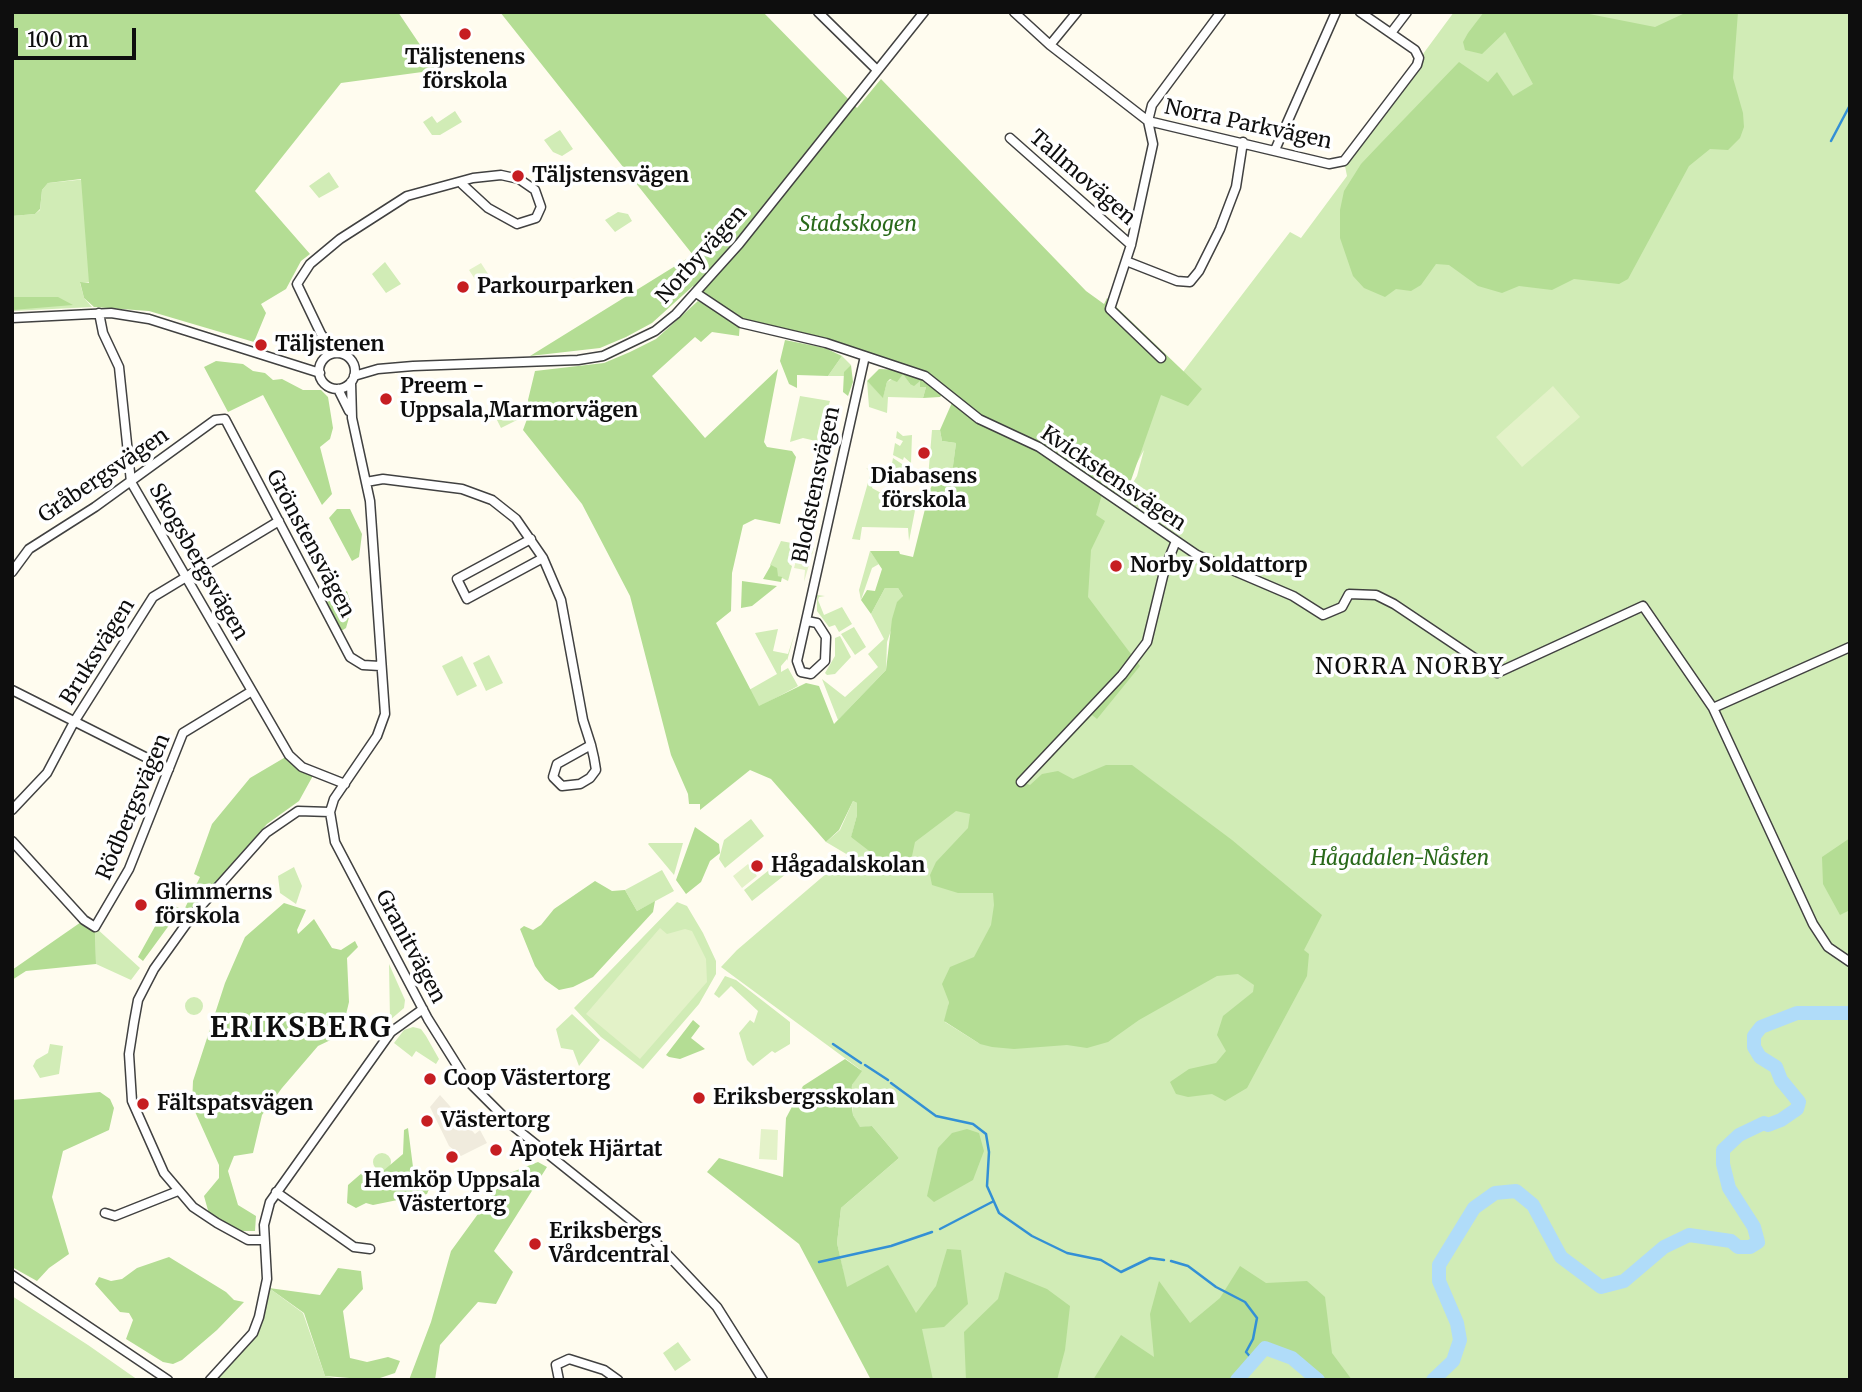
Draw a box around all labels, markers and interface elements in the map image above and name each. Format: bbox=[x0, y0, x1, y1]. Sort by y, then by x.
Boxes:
scale bar bbox=[18, 14, 140, 58]
text: 100 m bbox=[27, 26, 89, 53]
marker: Täljstenens förskola bbox=[457, 26, 473, 42]
place label: Täljstenens förskola bbox=[405, 45, 525, 95]
street label: Norra Parkvägen bbox=[1162, 95, 1334, 155]
street label: Tallmovägen bbox=[1024, 125, 1140, 231]
place label: Täljstensvägen bbox=[532, 163, 689, 189]
marker: Täljstensvägen bbox=[510, 168, 526, 184]
street label: Norbyvägen bbox=[651, 201, 753, 309]
park label: Stadsskogen bbox=[799, 212, 917, 238]
place label: Parkourparken bbox=[477, 274, 634, 300]
marker: Parkourparken bbox=[455, 279, 471, 295]
place label: Täljstenen bbox=[275, 332, 385, 358]
marker: Täljstenen bbox=[253, 337, 269, 353]
place label: Preem - Uppsala,Marmorvägen bbox=[400, 374, 638, 424]
marker: Preem - Uppsala,Marmorvägen bbox=[378, 391, 394, 407]
street label: Blodstensvägen bbox=[788, 404, 846, 566]
street label: Kvickstensvägen bbox=[1036, 421, 1190, 537]
street label: Gråbergsvägen bbox=[34, 423, 174, 529]
marker: Diabasens förskola bbox=[916, 445, 932, 461]
place label: Diabasens förskola bbox=[871, 464, 977, 514]
street label: Grönstensvägen bbox=[260, 466, 360, 622]
street label: Skogsbergsvägen bbox=[143, 479, 253, 645]
place label: Norby Soldattorp bbox=[1130, 553, 1308, 579]
marker: Norby Soldattorp bbox=[1108, 558, 1124, 574]
street label: Bruksvägen bbox=[55, 594, 141, 710]
district label: NORRA NORBY bbox=[1316, 653, 1504, 681]
street label: Rödbergsvägen bbox=[92, 730, 176, 884]
park label: Hågadalen-Nåsten bbox=[1311, 846, 1489, 872]
place label: Hågadalskolan bbox=[771, 853, 925, 879]
marker: Hågadalskolan bbox=[749, 858, 765, 874]
place label: Glimmerns förskola bbox=[155, 880, 273, 930]
street label: Granitvägen bbox=[370, 886, 450, 1008]
marker: Glimmerns förskola bbox=[133, 897, 149, 913]
district label: ERIKSBERG bbox=[211, 1012, 391, 1046]
place label: Coop Västertorg bbox=[444, 1066, 610, 1092]
marker: Coop Västertorg bbox=[422, 1071, 438, 1087]
place label: Eriksbergsskolan bbox=[713, 1085, 895, 1111]
marker: Eriksbergsskolan bbox=[691, 1090, 707, 1106]
place label: Fältspatsvägen bbox=[157, 1091, 313, 1117]
marker: Fältspatsvägen bbox=[135, 1096, 151, 1112]
place label: Västertorg bbox=[441, 1108, 550, 1134]
marker: Västertorg bbox=[419, 1113, 435, 1129]
place label: Apotek Hjärtat bbox=[510, 1137, 662, 1163]
marker: Apotek Hjärtat bbox=[488, 1142, 504, 1158]
marker: Hemköp Uppsala Västertorg bbox=[444, 1149, 460, 1165]
place label: Hemköp Uppsala Västertorg bbox=[364, 1168, 540, 1218]
place label: Eriksbergs Vårdcentral bbox=[549, 1219, 669, 1269]
marker: Eriksbergs Vårdcentral bbox=[527, 1236, 543, 1252]

